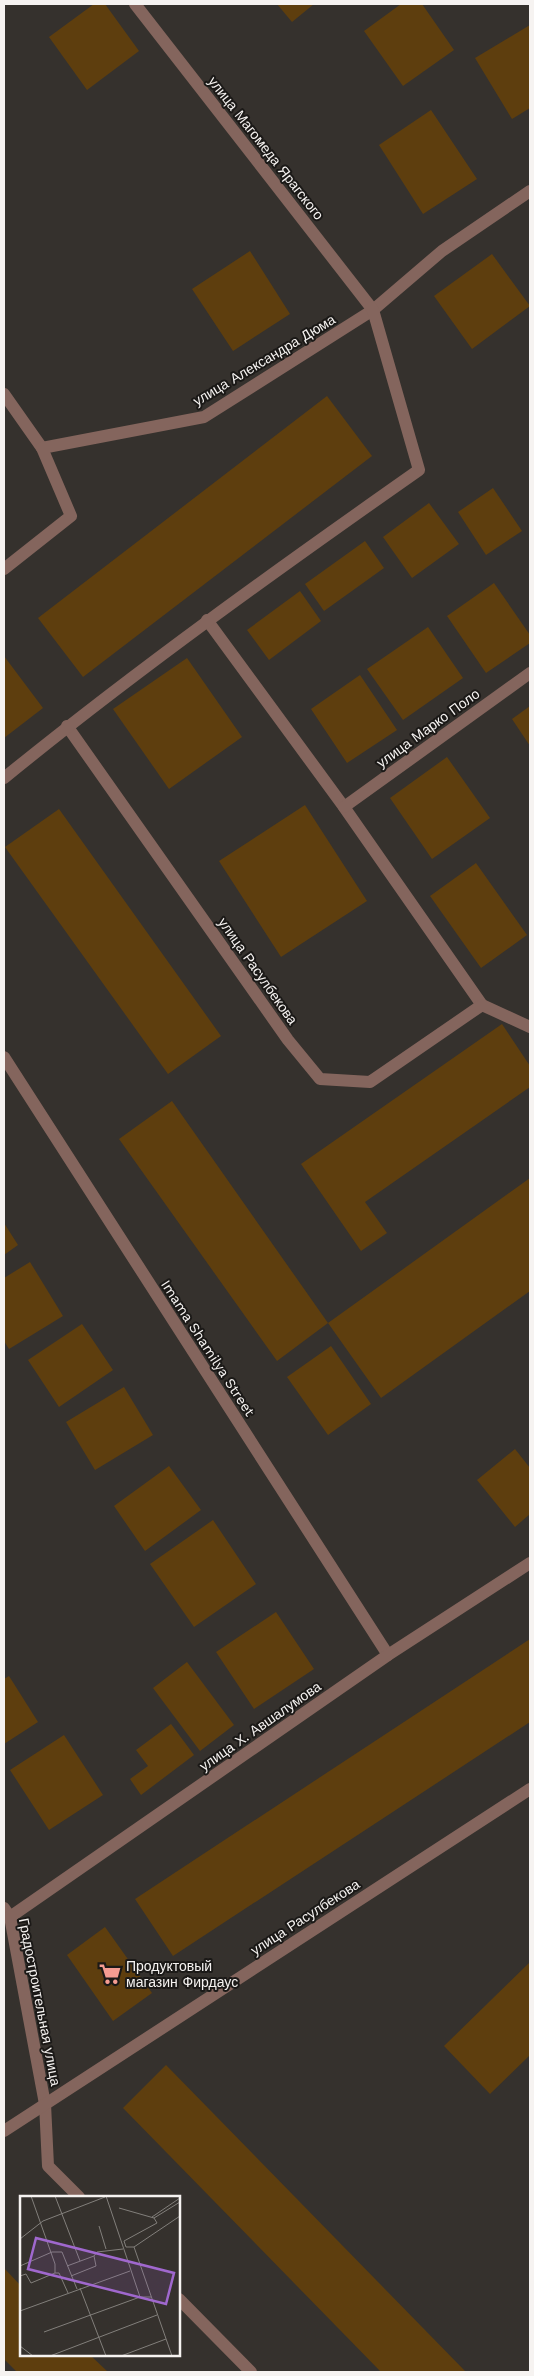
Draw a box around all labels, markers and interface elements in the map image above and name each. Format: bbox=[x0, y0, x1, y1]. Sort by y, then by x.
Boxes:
street label: улица Магомеда Ярагского bbox=[205, 73, 327, 223]
street label: улица Александра Дюма bbox=[190, 311, 338, 409]
street label: улица Марко Поло bbox=[373, 685, 483, 771]
street label: улица Расулбекова bbox=[215, 915, 301, 1028]
street label: Imama Shamilya Street bbox=[158, 1277, 258, 1419]
street label: улица Х. Авшалумова bbox=[196, 1678, 324, 1774]
street label: улица Расулбекова bbox=[248, 1876, 363, 1958]
street label: Градостроительная улица bbox=[16, 1917, 64, 2087]
place label: Продуктовый магазин Фирдаус bbox=[126, 1958, 238, 1990]
supermarket icon: Продуктовый магазин Фирдаус bbox=[97, 1961, 123, 1987]
inset map bbox=[20, 2196, 180, 2356]

